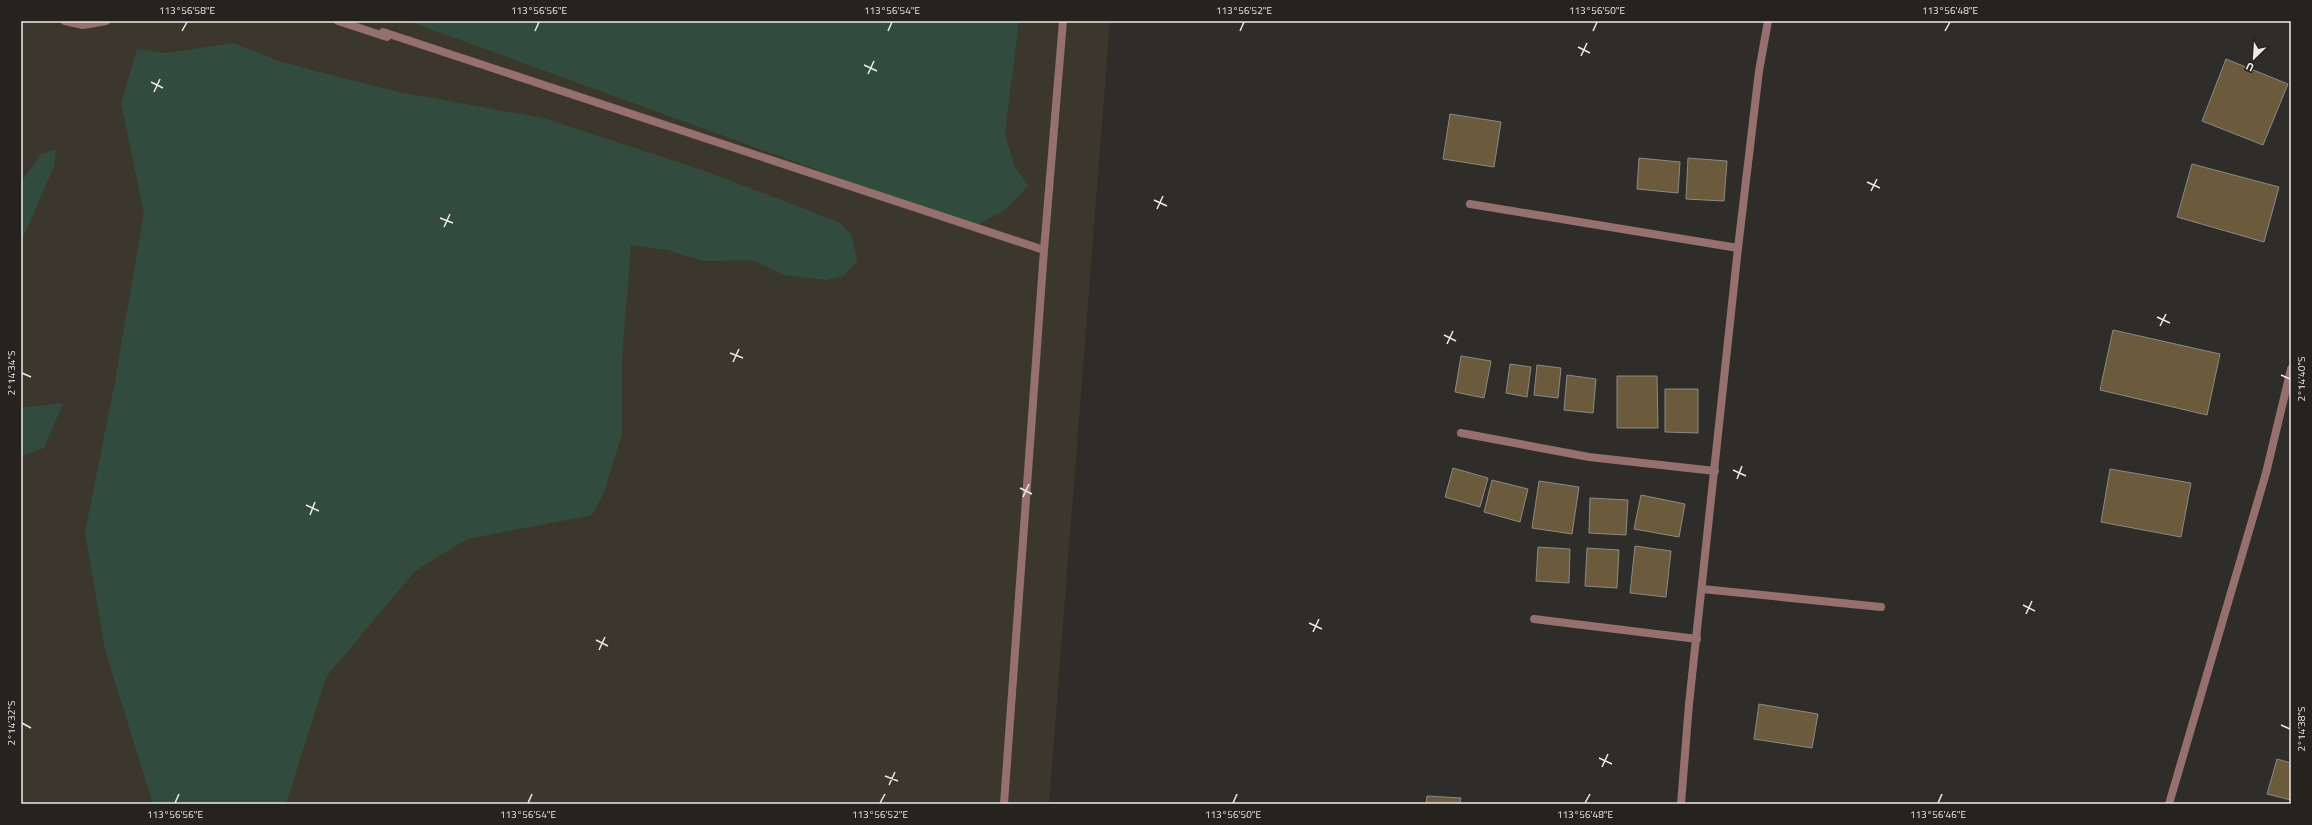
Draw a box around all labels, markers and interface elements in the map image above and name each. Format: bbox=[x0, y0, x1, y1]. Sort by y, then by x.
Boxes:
text: 113°56'58"E bbox=[159, 3, 216, 18]
text: 113°56'56"E bbox=[511, 3, 568, 18]
text: 113°56'54"E bbox=[864, 3, 921, 18]
text: 113°56'52"E bbox=[1216, 3, 1273, 18]
text: 113°56'50"E bbox=[1569, 3, 1626, 18]
text: 113°56'48"E bbox=[1922, 3, 1979, 18]
north arrow bbox=[2234, 38, 2274, 78]
text: U bbox=[2243, 58, 2256, 76]
text: 2°14'34"S bbox=[4, 351, 19, 395]
text: 2°14'40"S bbox=[2294, 357, 2309, 401]
text: 2°14'32"S bbox=[4, 701, 19, 745]
text: 2°14'38"S bbox=[2294, 707, 2309, 751]
text: 113°56'56"E bbox=[147, 807, 204, 822]
text: 113°56'54"E bbox=[500, 807, 557, 822]
text: 113°56'52"E bbox=[852, 807, 909, 822]
text: 113°56'50"E bbox=[1205, 807, 1262, 822]
text: 113°56'48"E bbox=[1557, 807, 1614, 822]
text: 113°56'46"E bbox=[1910, 807, 1967, 822]

